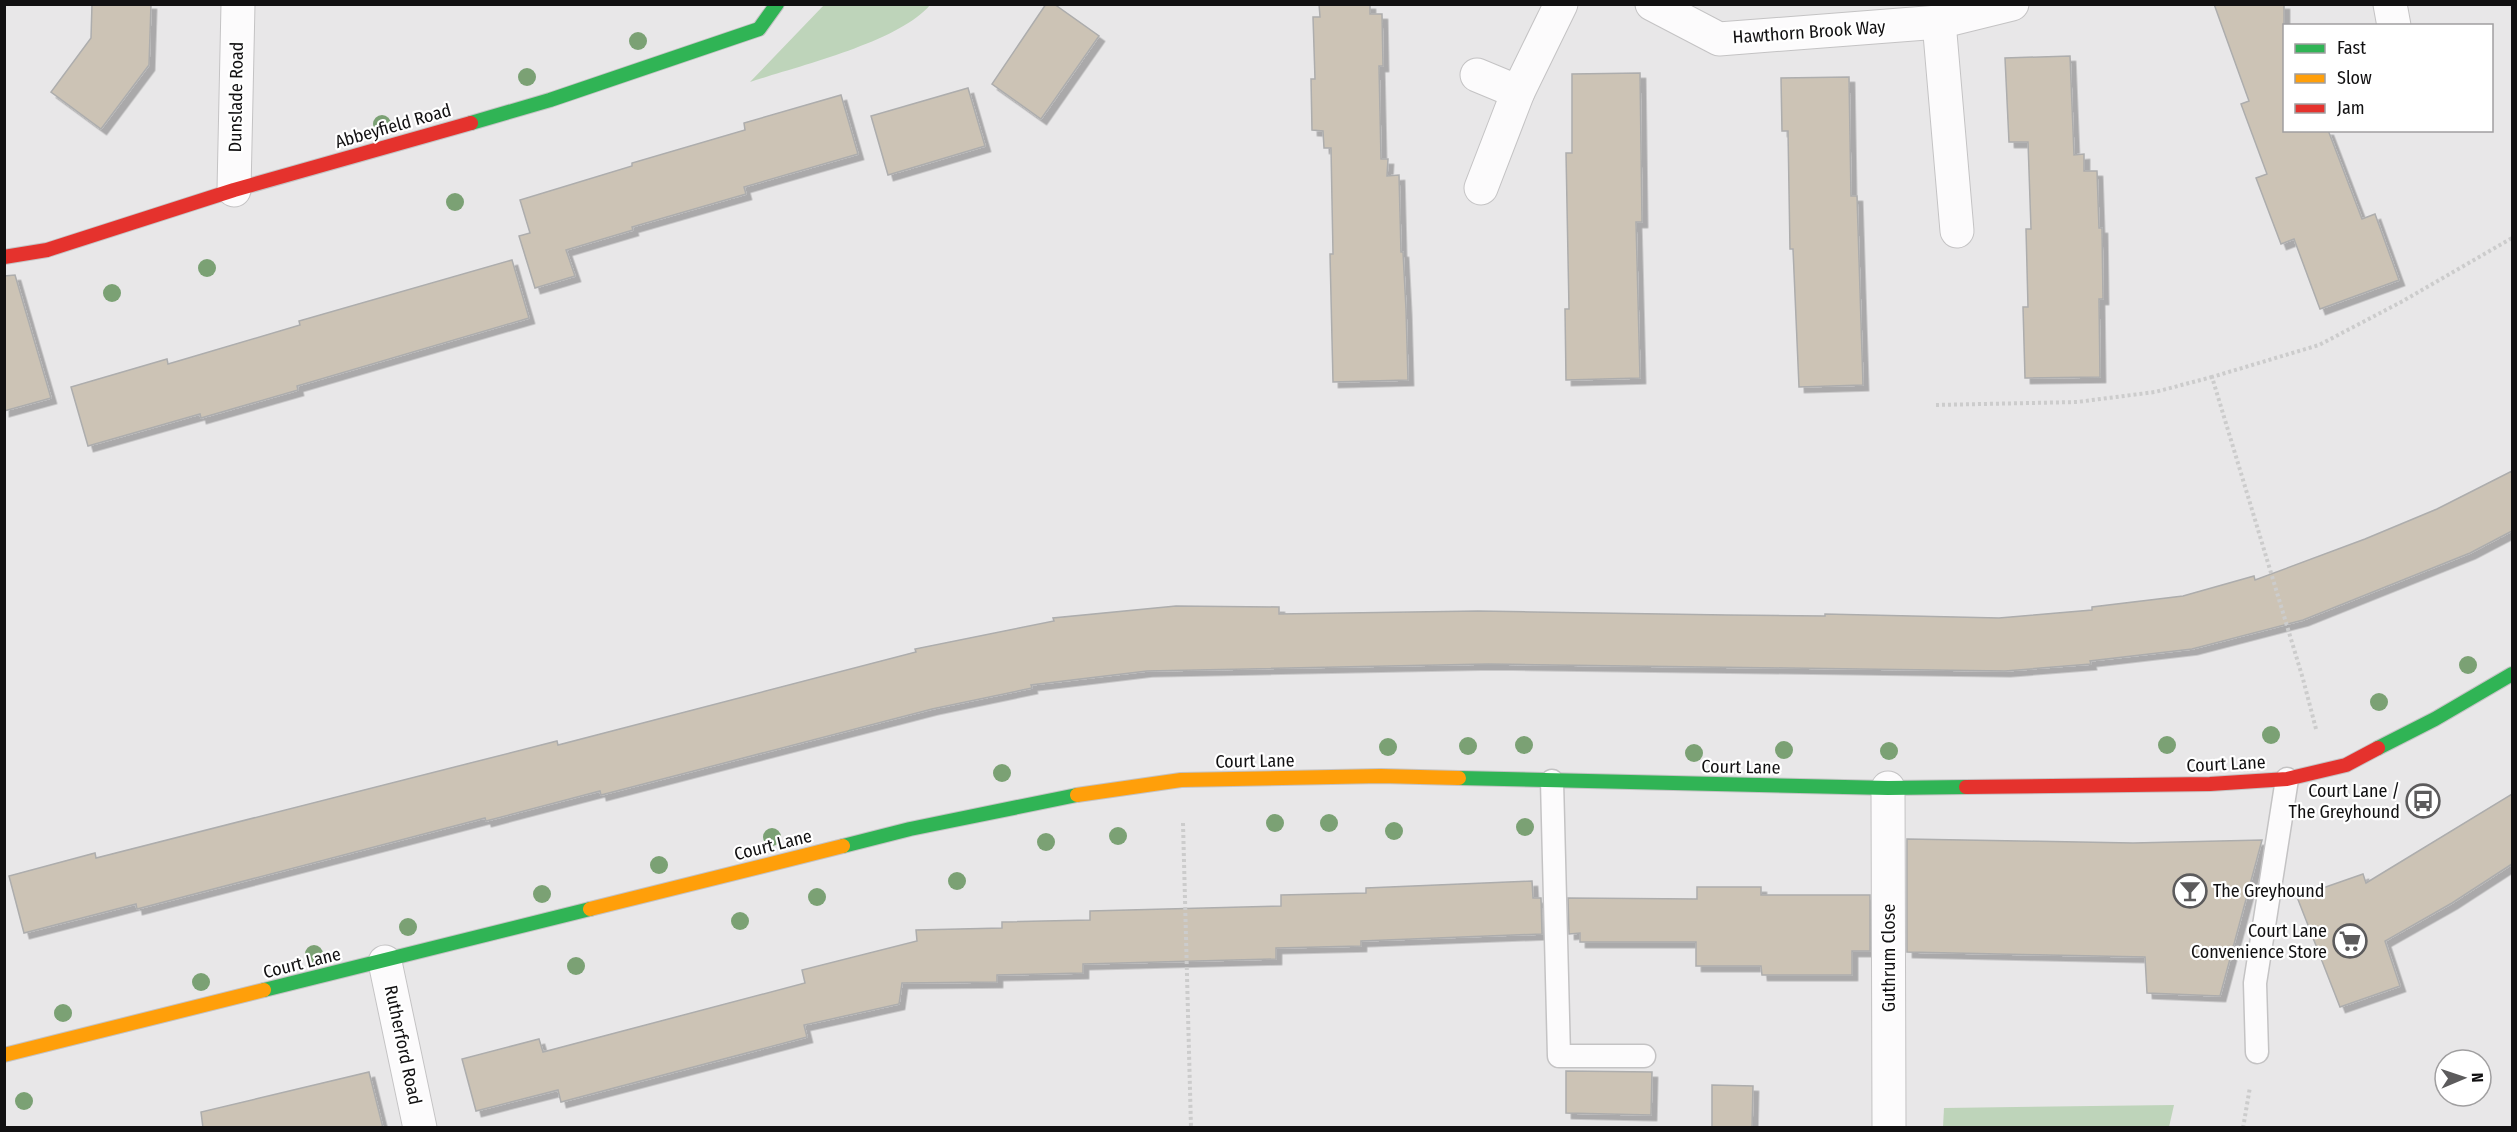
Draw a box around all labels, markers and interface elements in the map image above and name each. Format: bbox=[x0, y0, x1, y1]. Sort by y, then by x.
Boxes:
street label: Hawthorn Brook Way bbox=[1732, 16, 1886, 48]
legend bbox=[2283, 24, 2493, 132]
text: Fast bbox=[2337, 37, 2366, 59]
street label: Dunslade Road bbox=[224, 42, 248, 152]
text: Slow bbox=[2337, 67, 2372, 89]
text: Jam bbox=[2337, 97, 2365, 119]
street label: Abbeyfield Road bbox=[332, 99, 454, 153]
street label: Court Lane bbox=[1215, 749, 1295, 773]
street label: Court Lane bbox=[2186, 751, 2266, 777]
street label: Court Lane bbox=[1701, 755, 1781, 779]
place label: Court Lane / The Greyhound bbox=[2289, 780, 2400, 823]
bus stop icon: Court Lane / The Greyhound bbox=[2405, 783, 2441, 819]
street label: Court Lane bbox=[732, 825, 814, 865]
bar icon: The Greyhound bbox=[2172, 873, 2208, 909]
place label: The Greyhound bbox=[2213, 880, 2324, 902]
street label: Guthrum Close bbox=[1878, 904, 1900, 1012]
place label: Court Lane Convenience Store bbox=[2191, 920, 2327, 963]
supermarket icon: Court Lane Convenience Store bbox=[2332, 923, 2368, 959]
street label: Court Lane bbox=[261, 943, 343, 983]
street label: Rutherford Road bbox=[380, 983, 426, 1107]
north arrow bbox=[2433, 1048, 2493, 1108]
text: N bbox=[2468, 1072, 2487, 1083]

